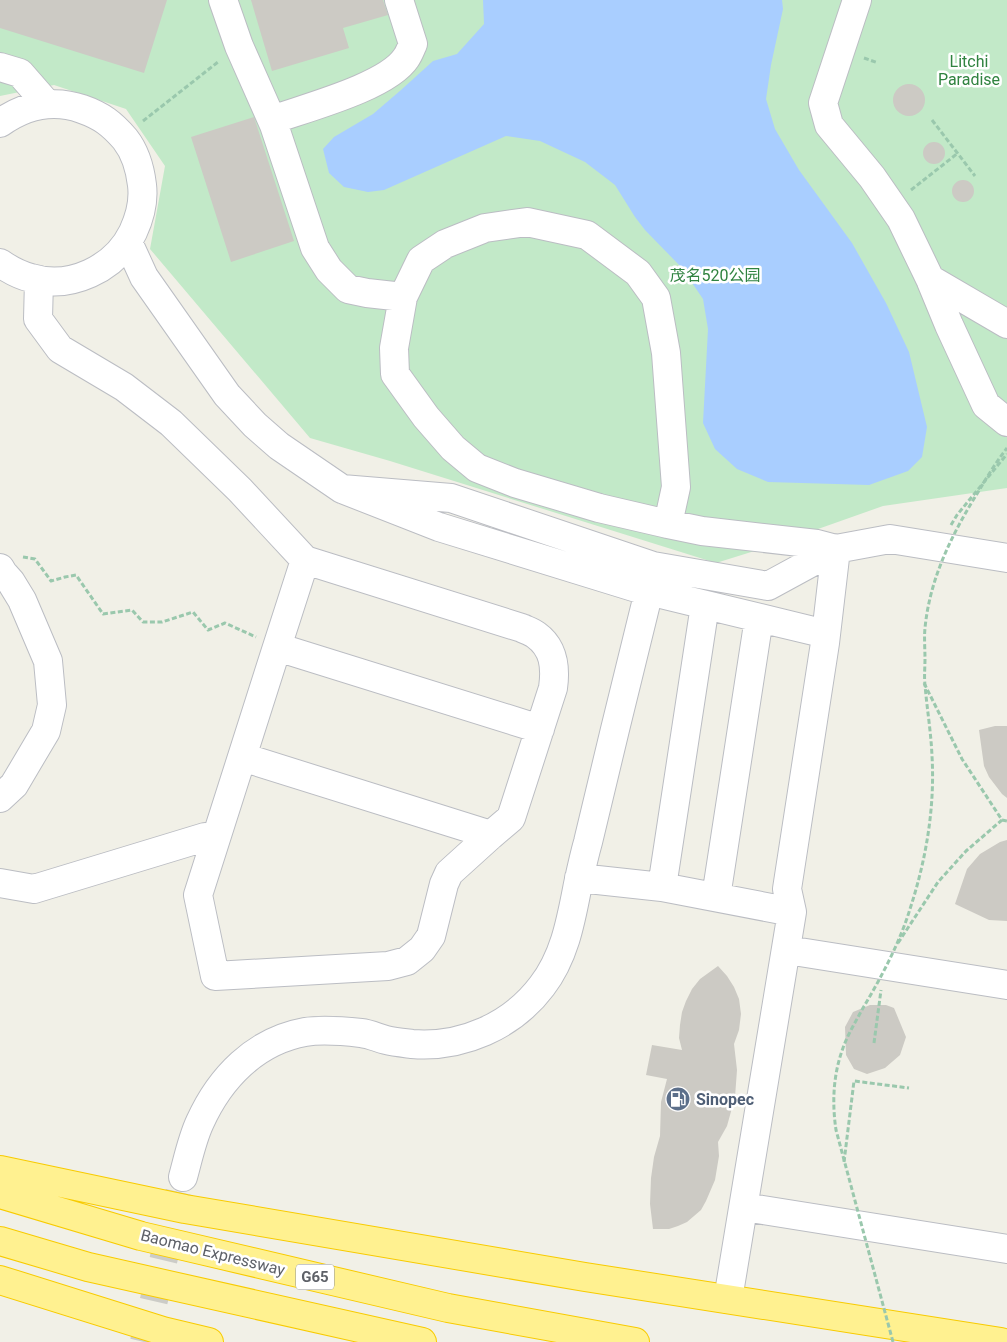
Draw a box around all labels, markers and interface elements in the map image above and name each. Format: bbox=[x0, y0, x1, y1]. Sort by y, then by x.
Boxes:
park label: Litchi Paradise bbox=[938, 52, 1000, 89]
park label: 茂名520公园 bbox=[670, 266, 760, 285]
fuel station icon: Sinopec bbox=[665, 1086, 691, 1112]
place label: Sinopec bbox=[696, 1090, 754, 1109]
street label: Baomao Expressway bbox=[139, 1225, 287, 1280]
road number: G65 bbox=[296, 1264, 334, 1290]

